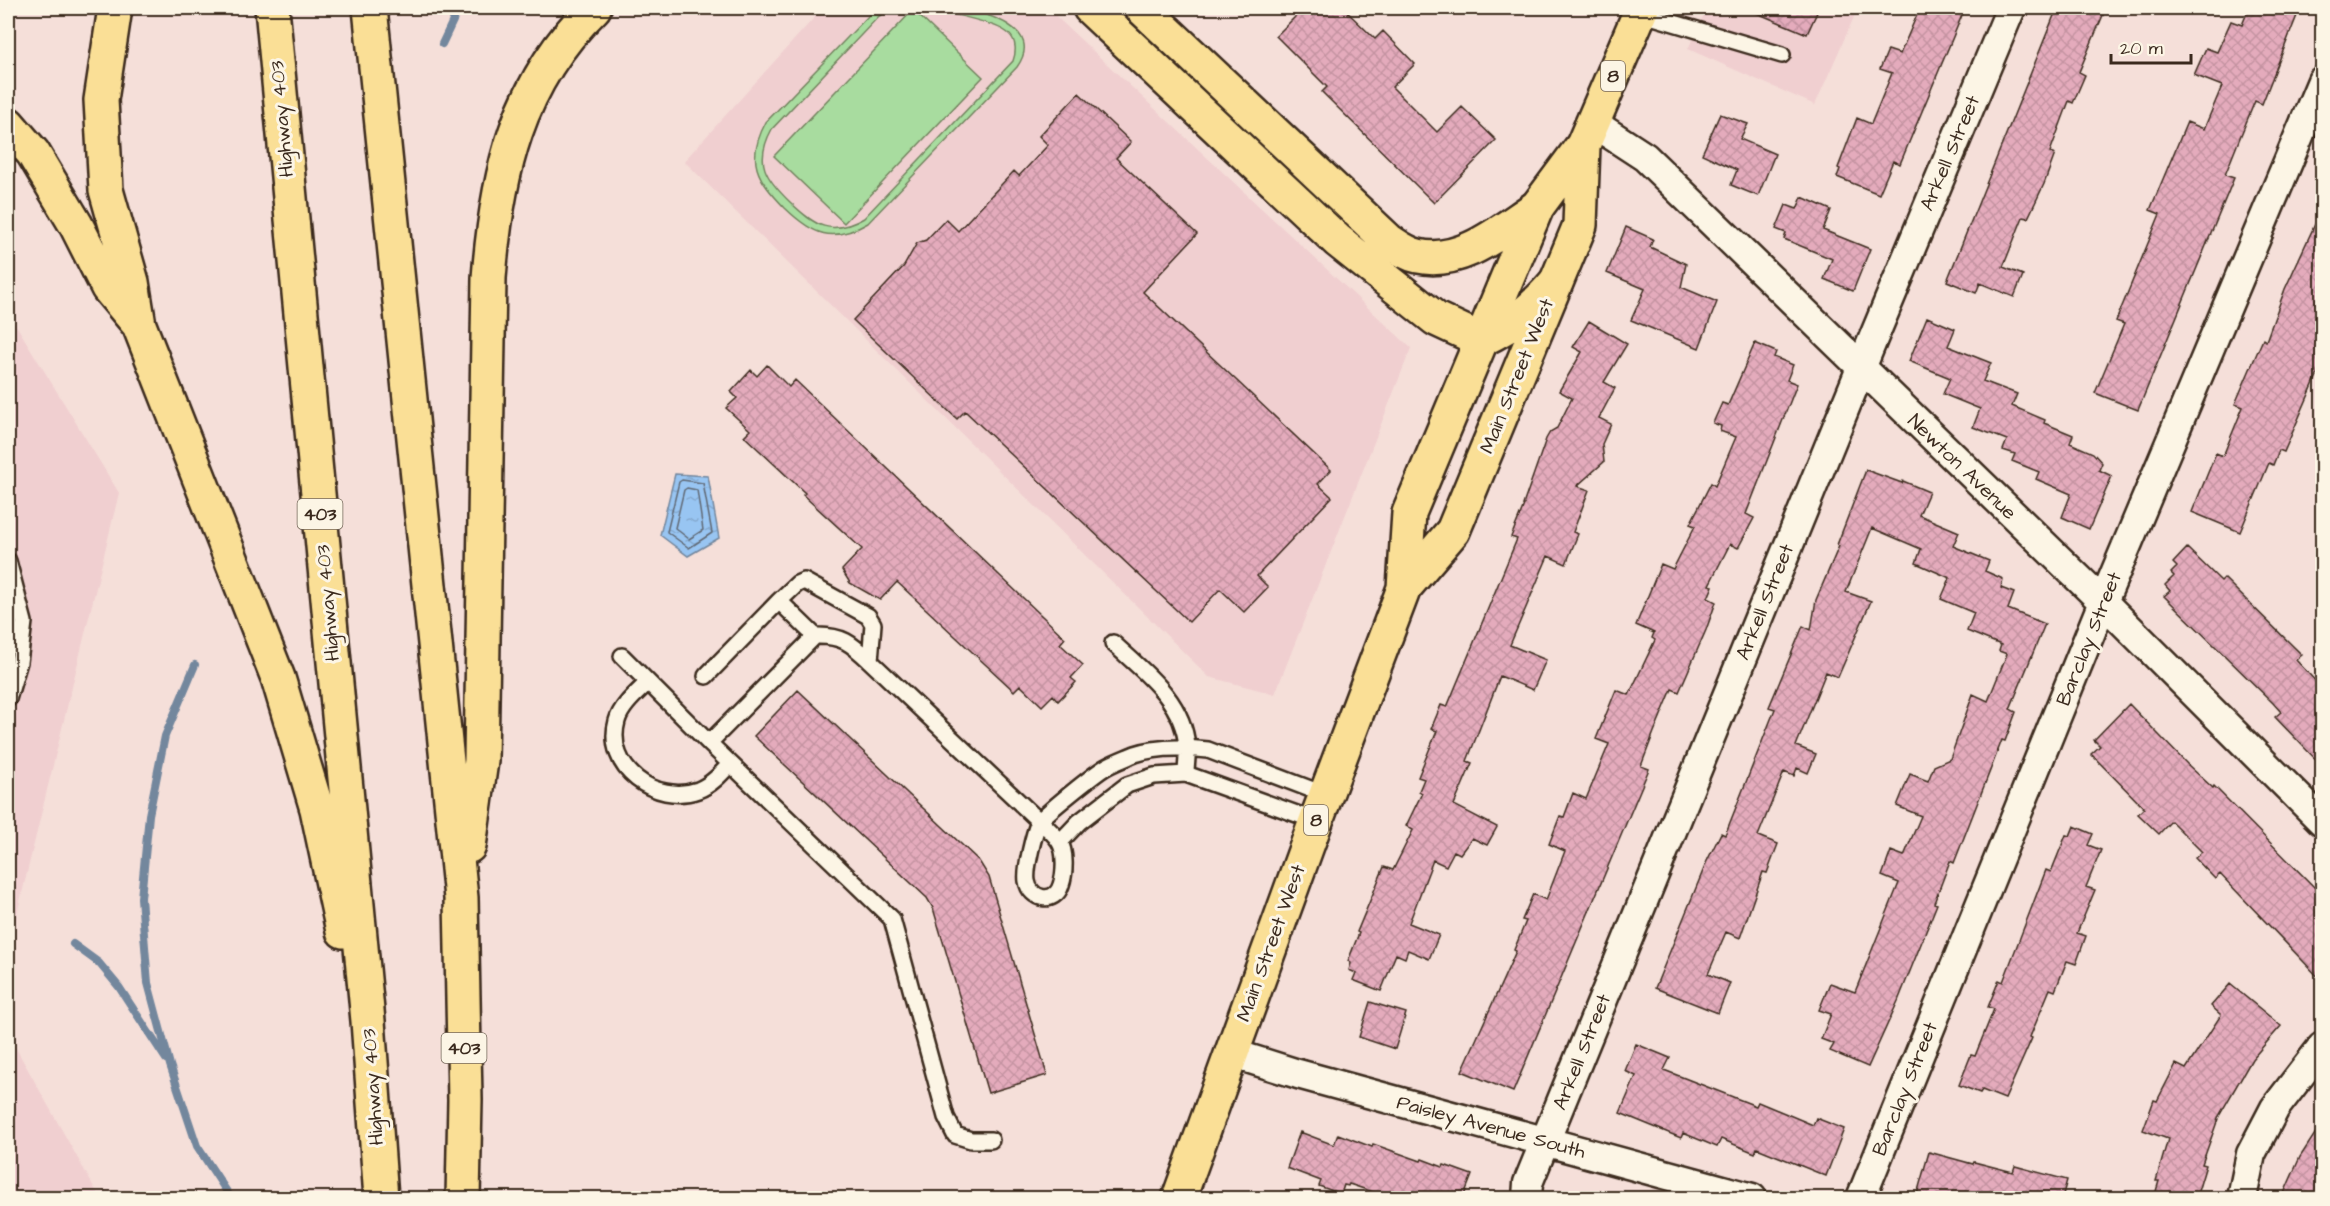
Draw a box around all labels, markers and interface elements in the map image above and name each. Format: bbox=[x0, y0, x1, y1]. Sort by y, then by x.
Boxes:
scale bar bbox=[2111, 27, 2190, 65]
text: 20 m bbox=[2120, 36, 2163, 61]
street label: Highway 403 bbox=[263, 59, 302, 179]
road number: 8 bbox=[1601, 61, 1625, 91]
street label: Arkell Street bbox=[1913, 91, 1987, 215]
street label: Main Street West bbox=[1473, 294, 1561, 458]
street label: Newton Avenue bbox=[1901, 408, 2023, 526]
road number: 403 bbox=[298, 499, 342, 529]
street label: Arkell Street bbox=[1729, 540, 1801, 664]
street label: Highway 403 bbox=[309, 543, 348, 663]
street label: Barclay Street bbox=[2049, 568, 2130, 710]
road number: 8 bbox=[1304, 805, 1328, 835]
street label: Main Street West bbox=[1230, 861, 1312, 1025]
street label: Arkell Street bbox=[1546, 990, 1618, 1114]
street label: Barclay Street bbox=[1865, 1018, 1946, 1160]
street label: Highway 403 bbox=[355, 1028, 392, 1146]
road number: 403 bbox=[442, 1033, 486, 1063]
street label: Paisley Avenue South bbox=[1393, 1088, 1588, 1167]

